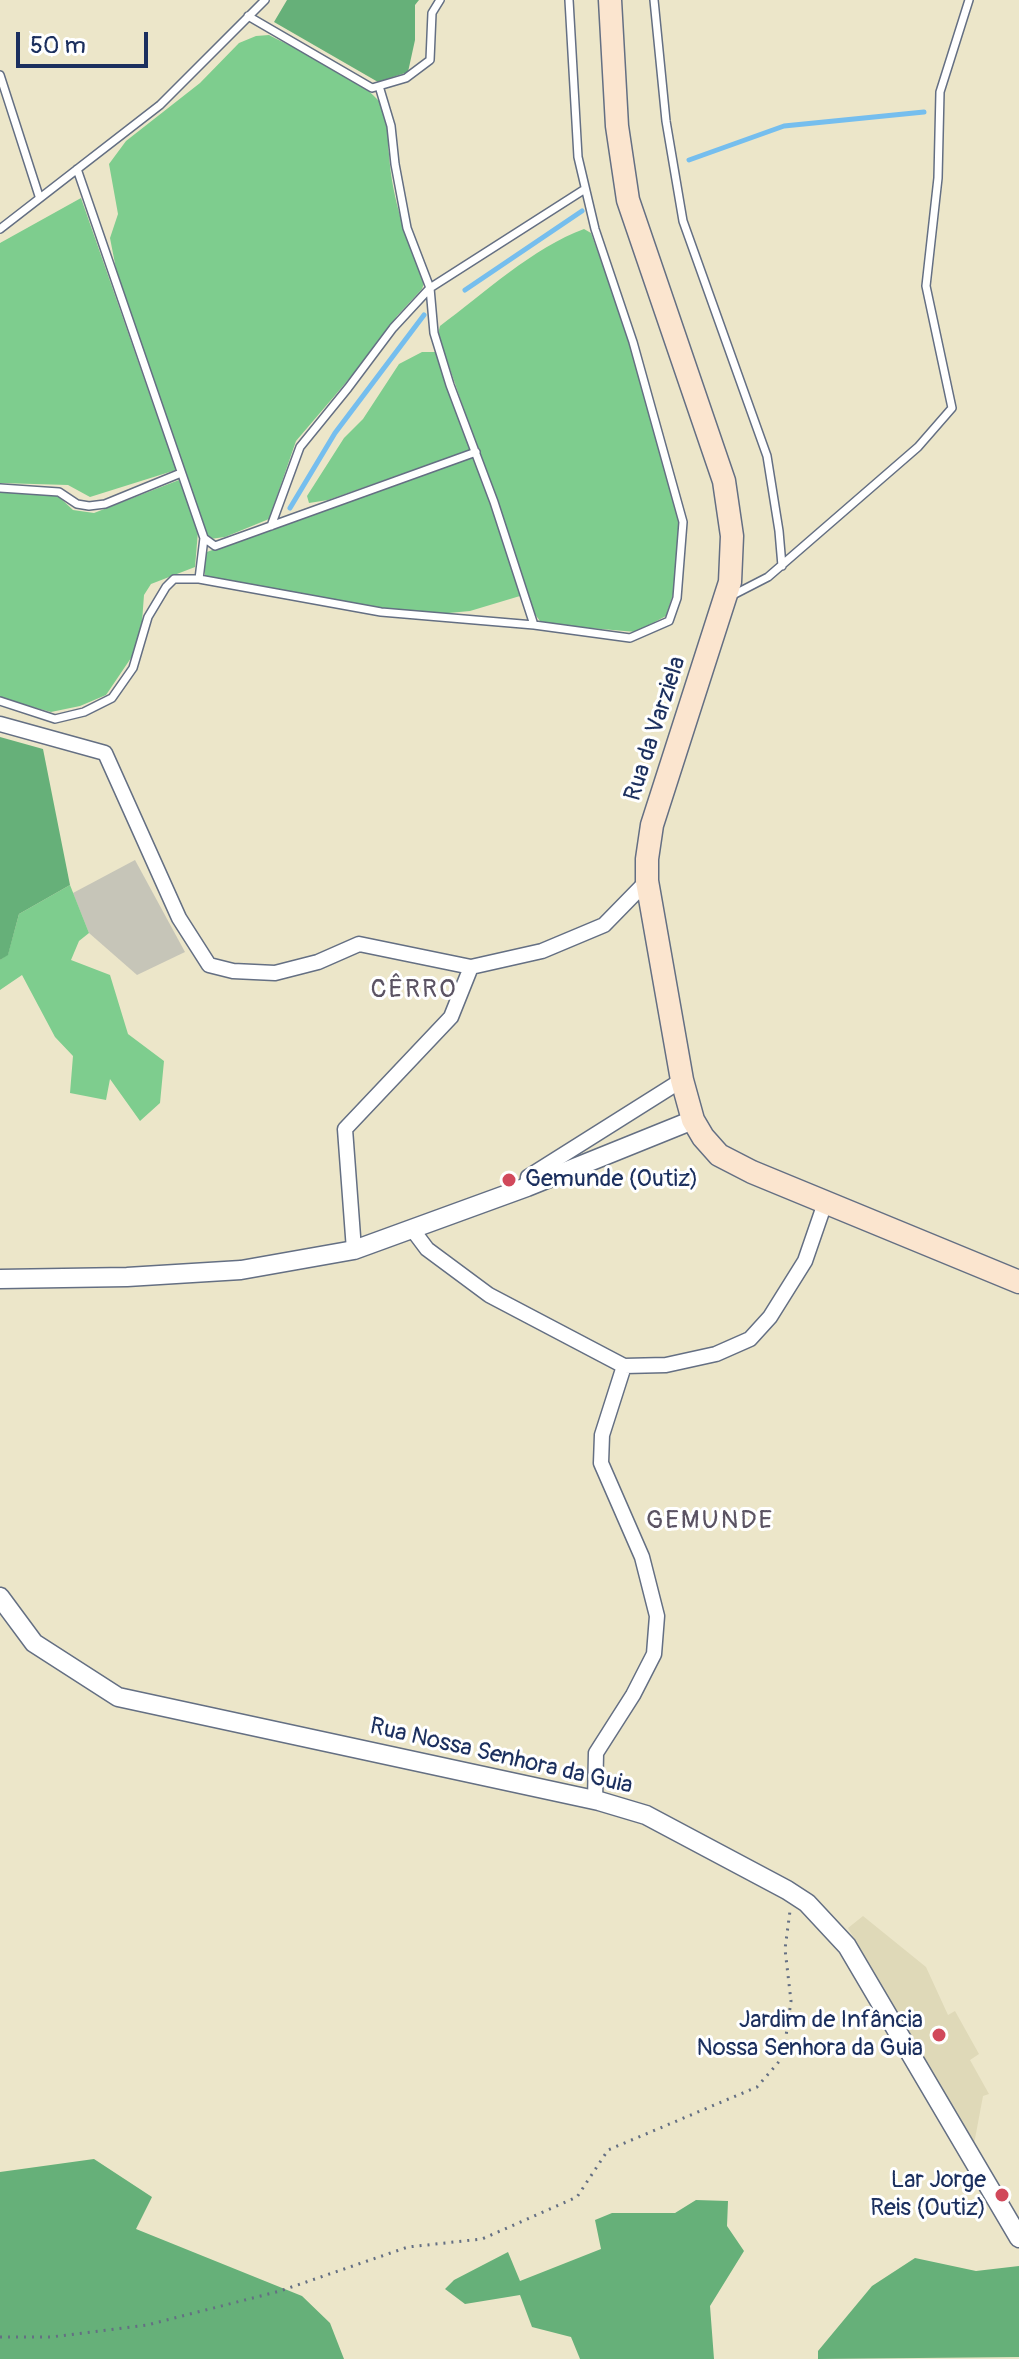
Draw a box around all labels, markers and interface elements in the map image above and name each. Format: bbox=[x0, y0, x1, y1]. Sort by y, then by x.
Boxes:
scale bar bbox=[20, 16, 152, 66]
text: 50 m bbox=[30, 31, 86, 60]
street label: Rua da Varziela bbox=[619, 653, 693, 805]
district label: CÊRRO bbox=[370, 974, 458, 1006]
place label: Gemunde (Outiz) bbox=[525, 1166, 698, 1194]
marker: Gemunde (Outiz) bbox=[500, 1171, 518, 1189]
district label: GEMUNDE bbox=[646, 1505, 774, 1537]
street label: Rua Nossa Senhora da Guia bbox=[367, 1713, 635, 1801]
place label: Jardim de Infância Nossa Senhora da Guia bbox=[697, 2007, 923, 2063]
marker: Jardim de Infância Nossa Senhora da Guia bbox=[930, 2026, 948, 2044]
place label: Lar Jorge Reis (Outiz) bbox=[870, 2167, 986, 2223]
marker: Lar Jorge Reis (Outiz) bbox=[993, 2186, 1011, 2204]

